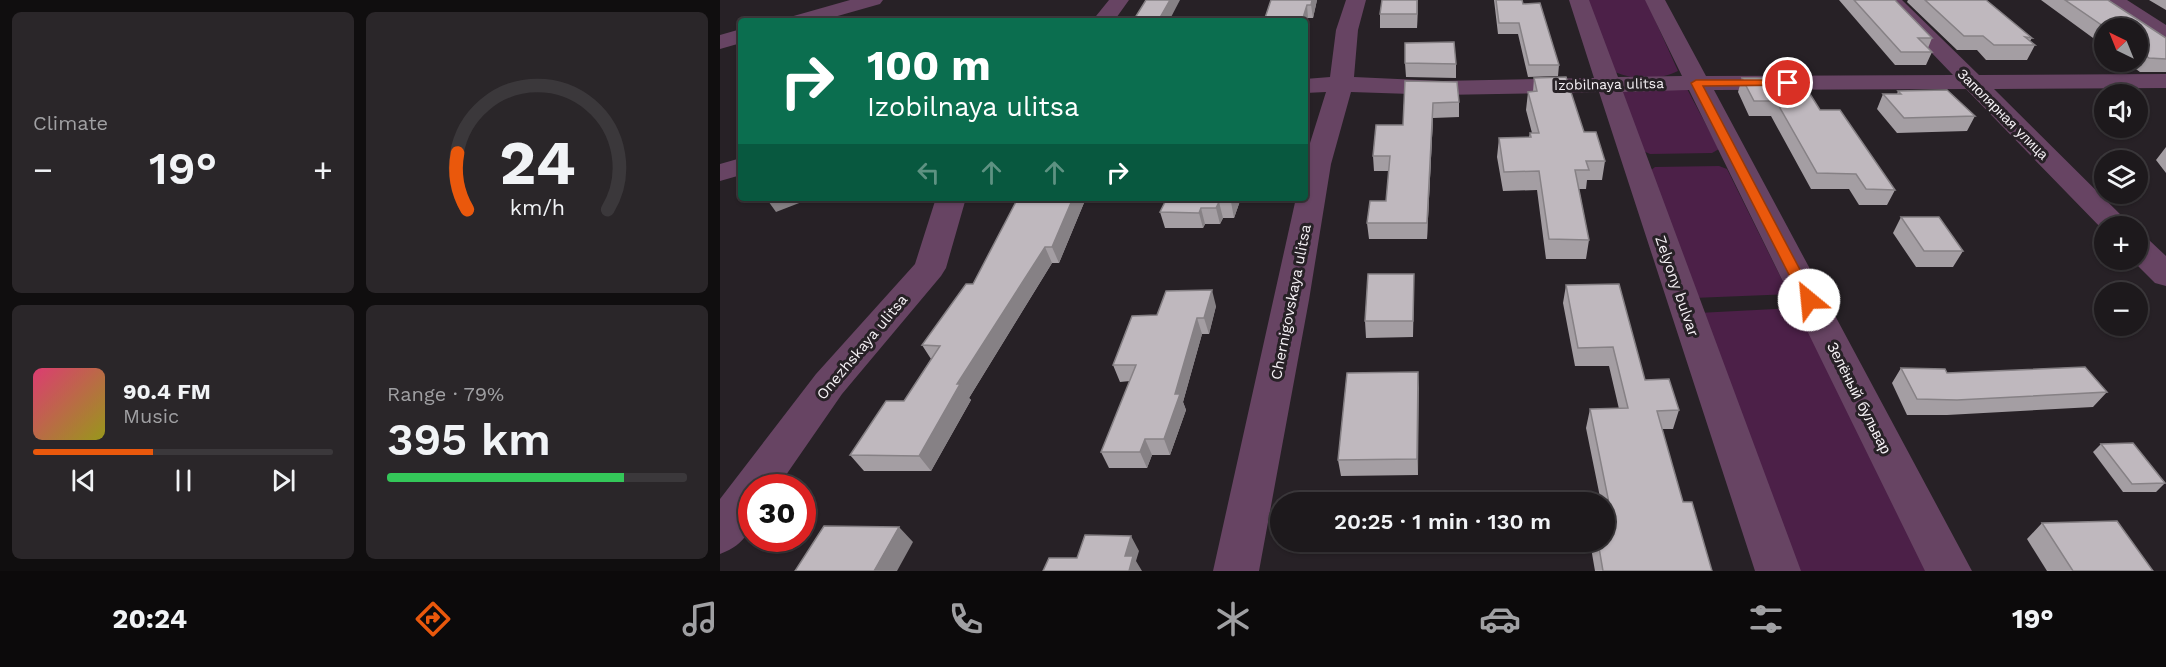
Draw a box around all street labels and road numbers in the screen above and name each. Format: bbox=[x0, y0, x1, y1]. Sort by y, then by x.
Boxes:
street label: Заполярная улица bbox=[1954, 65, 2052, 163]
street label: Izobilnaya ulitsa bbox=[1554, 75, 1664, 93]
street label: Chernigovskaya ulitsa bbox=[1267, 222, 1315, 381]
street label: Zelyony bulvar bbox=[1651, 233, 1703, 339]
street label: Onezhskaya ulitsa bbox=[813, 290, 912, 403]
street label: Зелёный бульвар bbox=[1823, 339, 1895, 457]

